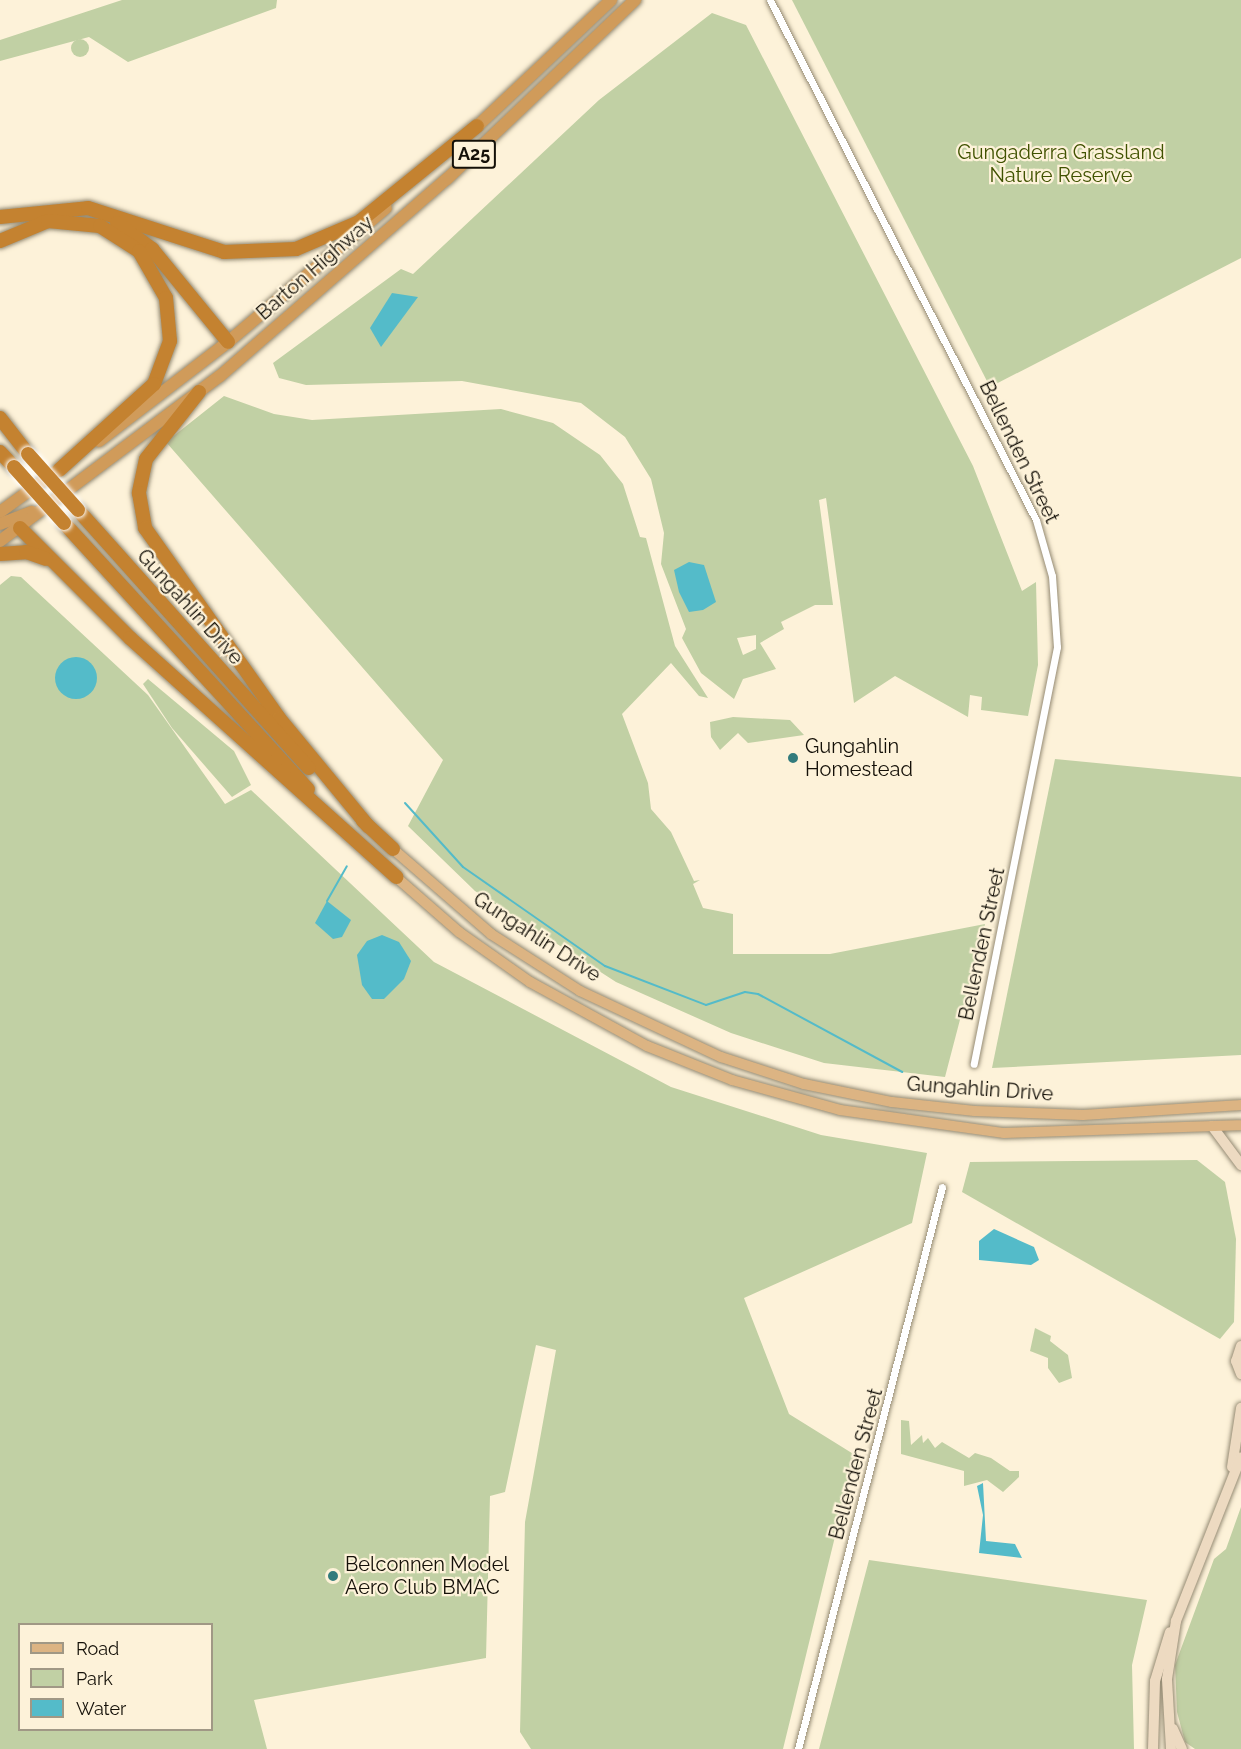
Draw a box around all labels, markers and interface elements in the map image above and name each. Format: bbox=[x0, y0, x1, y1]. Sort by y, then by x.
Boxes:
road number: A25 bbox=[452, 139, 496, 169]
park label: Gungaderra Grassland Nature Reserve bbox=[957, 141, 1165, 188]
street label: Barton Highway bbox=[252, 211, 378, 325]
street label: Bellenden Street bbox=[974, 377, 1064, 527]
street label: Gungahlin Drive bbox=[132, 544, 248, 670]
place label: Gungahlin Homestead bbox=[805, 734, 913, 781]
marker: Gungahlin Homestead bbox=[786, 751, 800, 765]
street label: Bellenden Street bbox=[954, 865, 1010, 1023]
street label: Gungahlin Drive bbox=[469, 887, 605, 987]
street label: Gungahlin Drive bbox=[906, 1072, 1054, 1106]
street label: Bellenden Street bbox=[824, 1386, 888, 1542]
place label: Belconnen Model Aero Club BMAC bbox=[345, 1552, 509, 1599]
marker: Belconnen Model Aero Club BMAC bbox=[326, 1569, 340, 1583]
legend bbox=[18, 1623, 213, 1731]
text: Road bbox=[76, 1638, 119, 1659]
text: Park bbox=[76, 1668, 113, 1689]
text: Water bbox=[76, 1698, 126, 1719]

